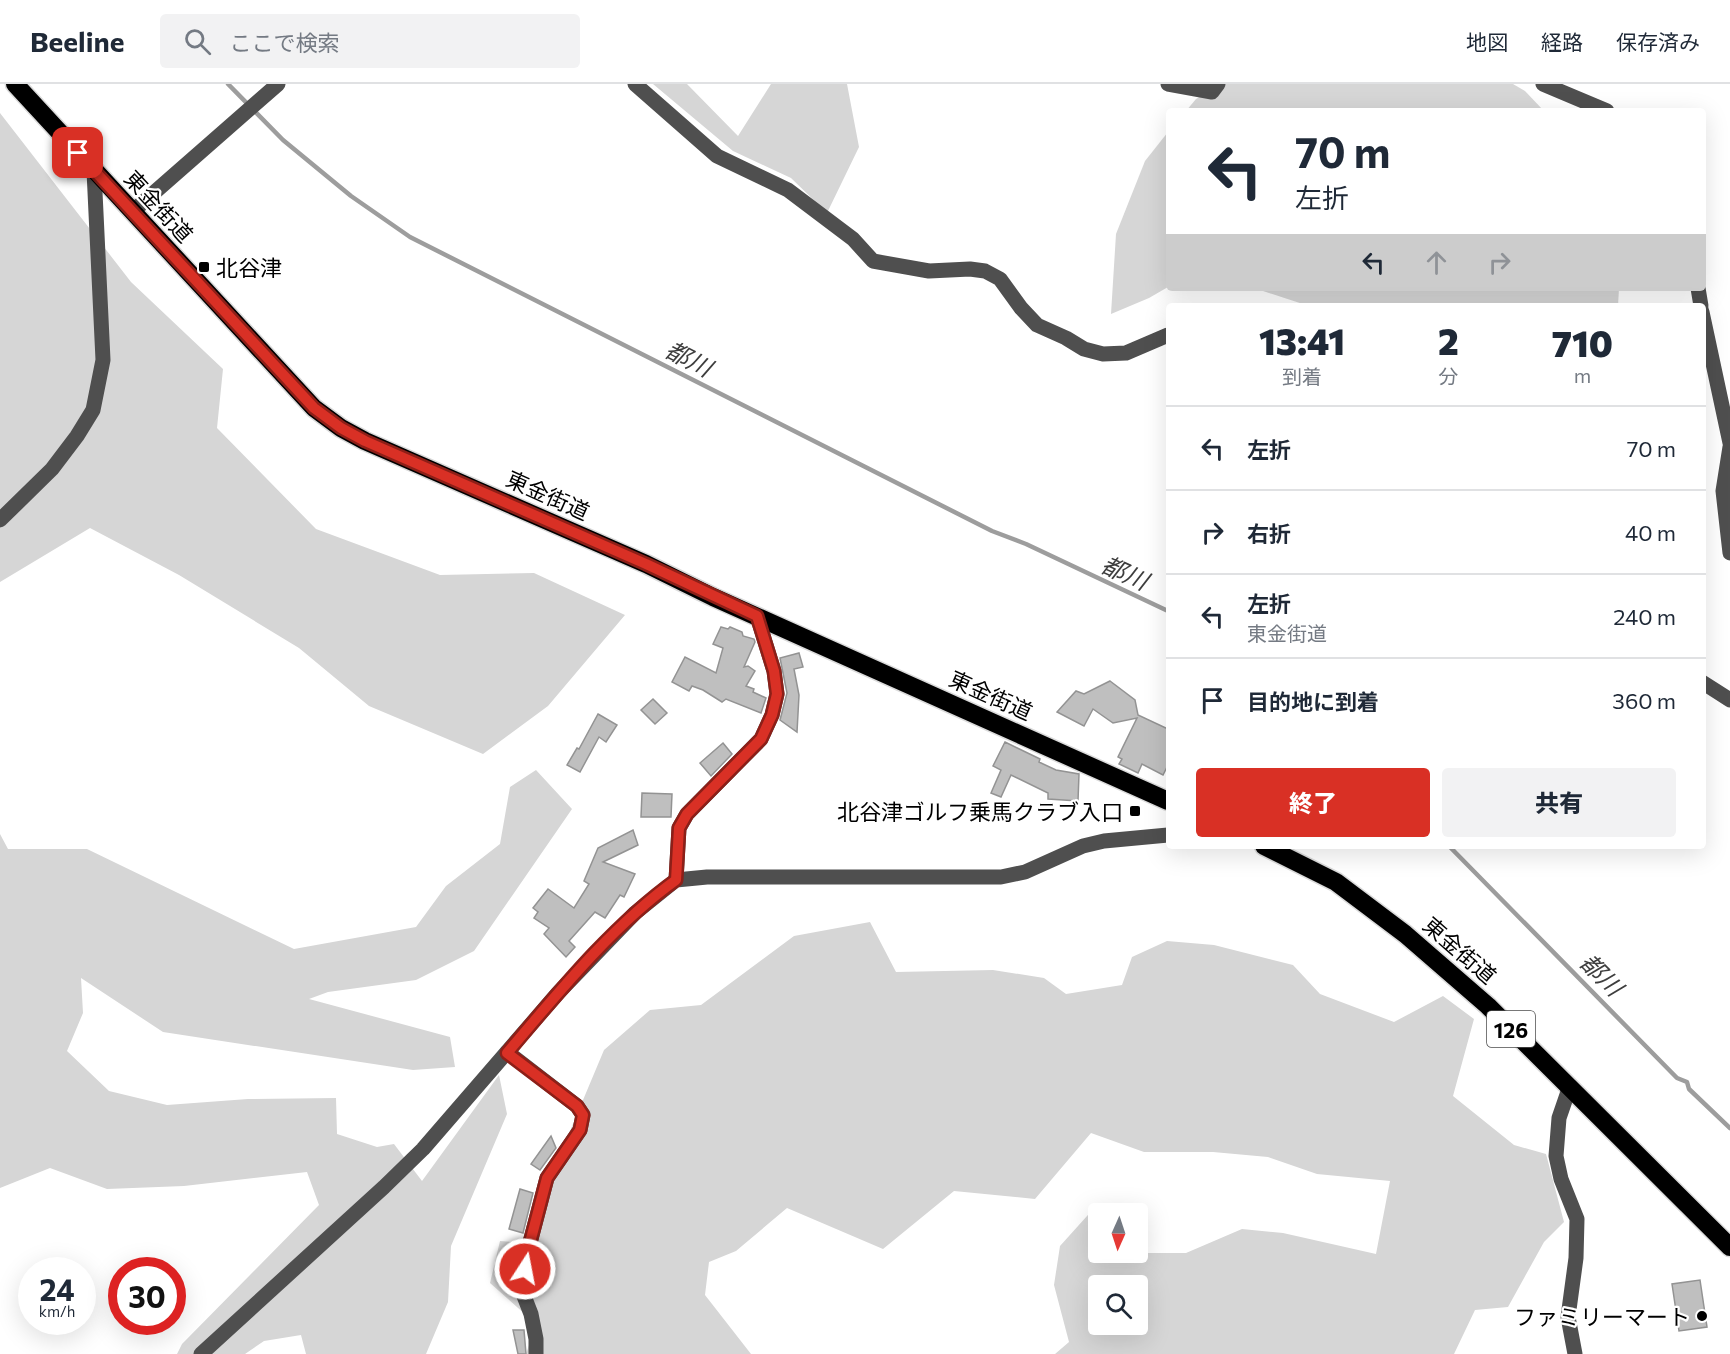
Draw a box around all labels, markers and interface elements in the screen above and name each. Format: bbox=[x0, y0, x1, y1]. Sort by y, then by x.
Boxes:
search box bbox=[160, 14, 580, 68]
text: Beeline bbox=[30, 24, 124, 58]
icon: search bbox=[181, 25, 214, 58]
text: ここで検索 bbox=[229, 29, 339, 56]
text: 地図 bbox=[1466, 29, 1508, 54]
text: 経路 bbox=[1541, 29, 1583, 54]
text: 保存済み bbox=[1616, 29, 1700, 54]
text: 70 m bbox=[1295, 125, 1390, 177]
pin bbox=[52, 127, 103, 178]
icon: left bbox=[1196, 132, 1274, 210]
icon: arrive bbox=[61, 136, 94, 169]
street label: 東金街道 bbox=[119, 165, 199, 247]
text: 左折 bbox=[1295, 181, 1349, 214]
icon: left bbox=[1357, 246, 1390, 279]
icon: ahead bbox=[1420, 246, 1453, 279]
icon: right bbox=[1483, 246, 1516, 279]
place label: 北谷津 bbox=[216, 254, 282, 281]
marker: 北谷津 bbox=[197, 260, 211, 274]
text: 13:41 bbox=[1259, 318, 1345, 362]
text: 2 bbox=[1438, 318, 1459, 362]
text: 710 bbox=[1552, 320, 1613, 364]
water label: 都川 bbox=[661, 334, 720, 383]
text: m bbox=[1574, 363, 1591, 387]
text: 到着 bbox=[1282, 364, 1322, 388]
text: 分 bbox=[1438, 364, 1458, 388]
icon: left bbox=[1196, 432, 1229, 465]
text: 70 m bbox=[1627, 435, 1676, 462]
text: 左折 bbox=[1247, 436, 1291, 463]
street label: 東金街道 bbox=[502, 465, 594, 525]
icon: right bbox=[1196, 516, 1229, 549]
text: 40 m bbox=[1625, 519, 1676, 546]
text: 右折 bbox=[1247, 520, 1291, 547]
water label: 都川 bbox=[1097, 549, 1156, 596]
text: 左折 bbox=[1247, 590, 1291, 617]
icon: left bbox=[1196, 600, 1229, 633]
text: 240 m bbox=[1613, 603, 1676, 630]
text: 東金街道 bbox=[1247, 621, 1327, 645]
street label: 東金街道 bbox=[945, 665, 1037, 725]
icon: arrive bbox=[1196, 684, 1229, 717]
text: 360 m bbox=[1612, 687, 1676, 714]
text: 目的地に到着 bbox=[1247, 688, 1379, 715]
button: 終了 bbox=[1196, 768, 1430, 837]
button: 共有 bbox=[1442, 768, 1676, 837]
place label: 北谷津ゴルフ乗馬クラブ入口 bbox=[837, 798, 1123, 825]
marker: 北谷津ゴルフ乗馬クラブ入口 bbox=[1128, 804, 1142, 818]
street label: 東金街道 bbox=[1418, 911, 1502, 989]
water label: 都川 bbox=[1575, 947, 1631, 1003]
road number: 126 bbox=[1487, 1011, 1535, 1047]
north arrow bbox=[1088, 1203, 1148, 1263]
map controls bbox=[1088, 1203, 1148, 1335]
position arrow bbox=[493, 1237, 557, 1301]
speed limit sign: 30 bbox=[108, 1257, 186, 1335]
text: 24 bbox=[39, 1270, 75, 1307]
button: search bbox=[1088, 1275, 1148, 1335]
text: km/h bbox=[39, 1302, 75, 1320]
place label: ファミリーマート bbox=[1514, 1303, 1690, 1330]
marker: ファミリーマート bbox=[1695, 1309, 1709, 1323]

